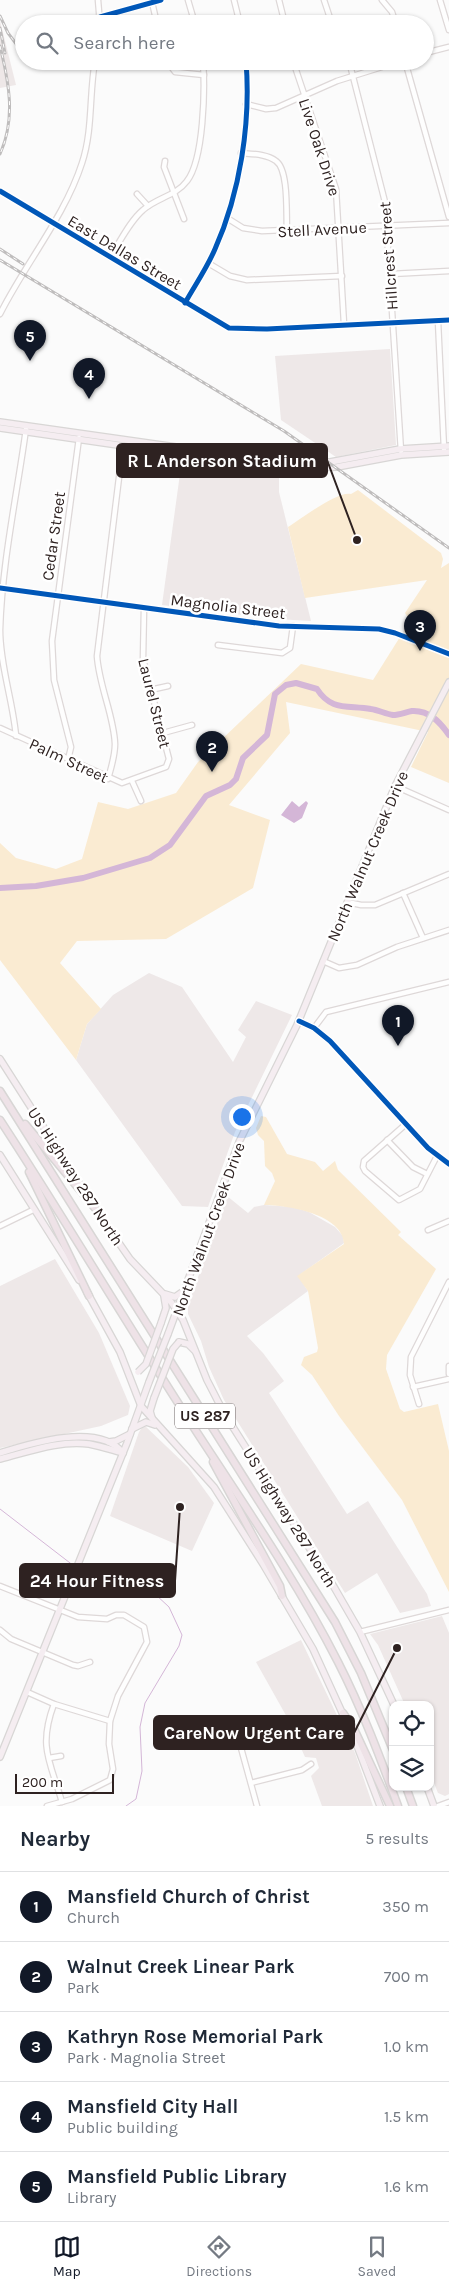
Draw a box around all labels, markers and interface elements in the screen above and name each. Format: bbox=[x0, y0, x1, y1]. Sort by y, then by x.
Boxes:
search box bbox=[15, 15, 434, 70]
icon: search bbox=[33, 29, 61, 57]
text: Search here bbox=[73, 32, 175, 54]
street label: Live Oak Drive bbox=[295, 96, 344, 198]
street label: Hillcrest Street bbox=[375, 201, 402, 311]
street label: East Dallas Street bbox=[64, 211, 185, 294]
street label: Stell Avenue bbox=[277, 218, 367, 241]
pin: 5 bbox=[14, 320, 46, 361]
pin: 4 bbox=[73, 358, 105, 399]
callout: R L Anderson Stadium bbox=[117, 444, 327, 477]
text: R L Anderson Stadium bbox=[127, 450, 317, 472]
street label: Cedar Street bbox=[38, 490, 69, 582]
street label: Magnolia Street bbox=[169, 590, 286, 623]
pin: 3 bbox=[404, 610, 436, 651]
street label: Laurel Street bbox=[134, 656, 175, 750]
pin: 2 bbox=[196, 731, 228, 772]
street label: Palm Street bbox=[26, 734, 111, 787]
street label: North Walnut Creek Drive bbox=[323, 768, 412, 944]
pin: 1 bbox=[382, 1005, 414, 1046]
street label: US Highway 287 North bbox=[24, 1103, 127, 1249]
your location bbox=[229, 1104, 255, 1130]
street label: North Walnut Creek Drive bbox=[168, 1140, 249, 1319]
road number: US 287 bbox=[175, 1404, 235, 1428]
street label: US Highway 287 North bbox=[239, 1444, 340, 1591]
callout: 24 Hour Fitness bbox=[20, 1564, 175, 1597]
text: 24 Hour Fitness bbox=[30, 1570, 164, 1592]
map controls bbox=[389, 1701, 434, 1791]
button: locate bbox=[389, 1701, 434, 1746]
callout: CareNow Urgent Care bbox=[154, 1716, 354, 1749]
text: CareNow Urgent Care bbox=[164, 1722, 344, 1744]
button: layers bbox=[389, 1746, 434, 1791]
scale bar bbox=[15, 1771, 114, 1794]
text: 200 m bbox=[22, 1774, 63, 1791]
text: Nearby bbox=[20, 1827, 90, 1851]
text: 5 results bbox=[365, 1829, 429, 1848]
text: Mansfield Church of Christ bbox=[67, 1886, 310, 1908]
text: 1 bbox=[33, 1897, 39, 1916]
text: 350 m bbox=[382, 1897, 429, 1916]
text: Church bbox=[67, 1908, 120, 1927]
text: Walnut Creek Linear Park bbox=[67, 1956, 295, 1978]
text: 2 bbox=[31, 1967, 41, 1986]
text: 700 m bbox=[384, 1967, 429, 1986]
text: Park bbox=[67, 1978, 99, 1997]
text: Kathryn Rose Memorial Park bbox=[67, 2026, 323, 2048]
text: 3 bbox=[31, 2037, 41, 2056]
text: 1.0 km bbox=[384, 2037, 429, 2056]
text: Park · Magnolia Street bbox=[67, 2048, 226, 2067]
text: Mansfield City Hall bbox=[67, 2096, 238, 2118]
text: 4 bbox=[31, 2107, 41, 2126]
text: 1.5 km bbox=[384, 2107, 429, 2126]
text: Public building bbox=[67, 2118, 178, 2137]
text: Mansfield Public Library bbox=[67, 2166, 287, 2188]
text: 5 bbox=[31, 2177, 41, 2196]
text: 1.6 km bbox=[384, 2177, 429, 2196]
text: Library bbox=[67, 2188, 117, 2207]
tab: Map bbox=[53, 2233, 81, 2280]
tab: Directions bbox=[186, 2233, 252, 2280]
tab: Saved bbox=[358, 2233, 396, 2280]

